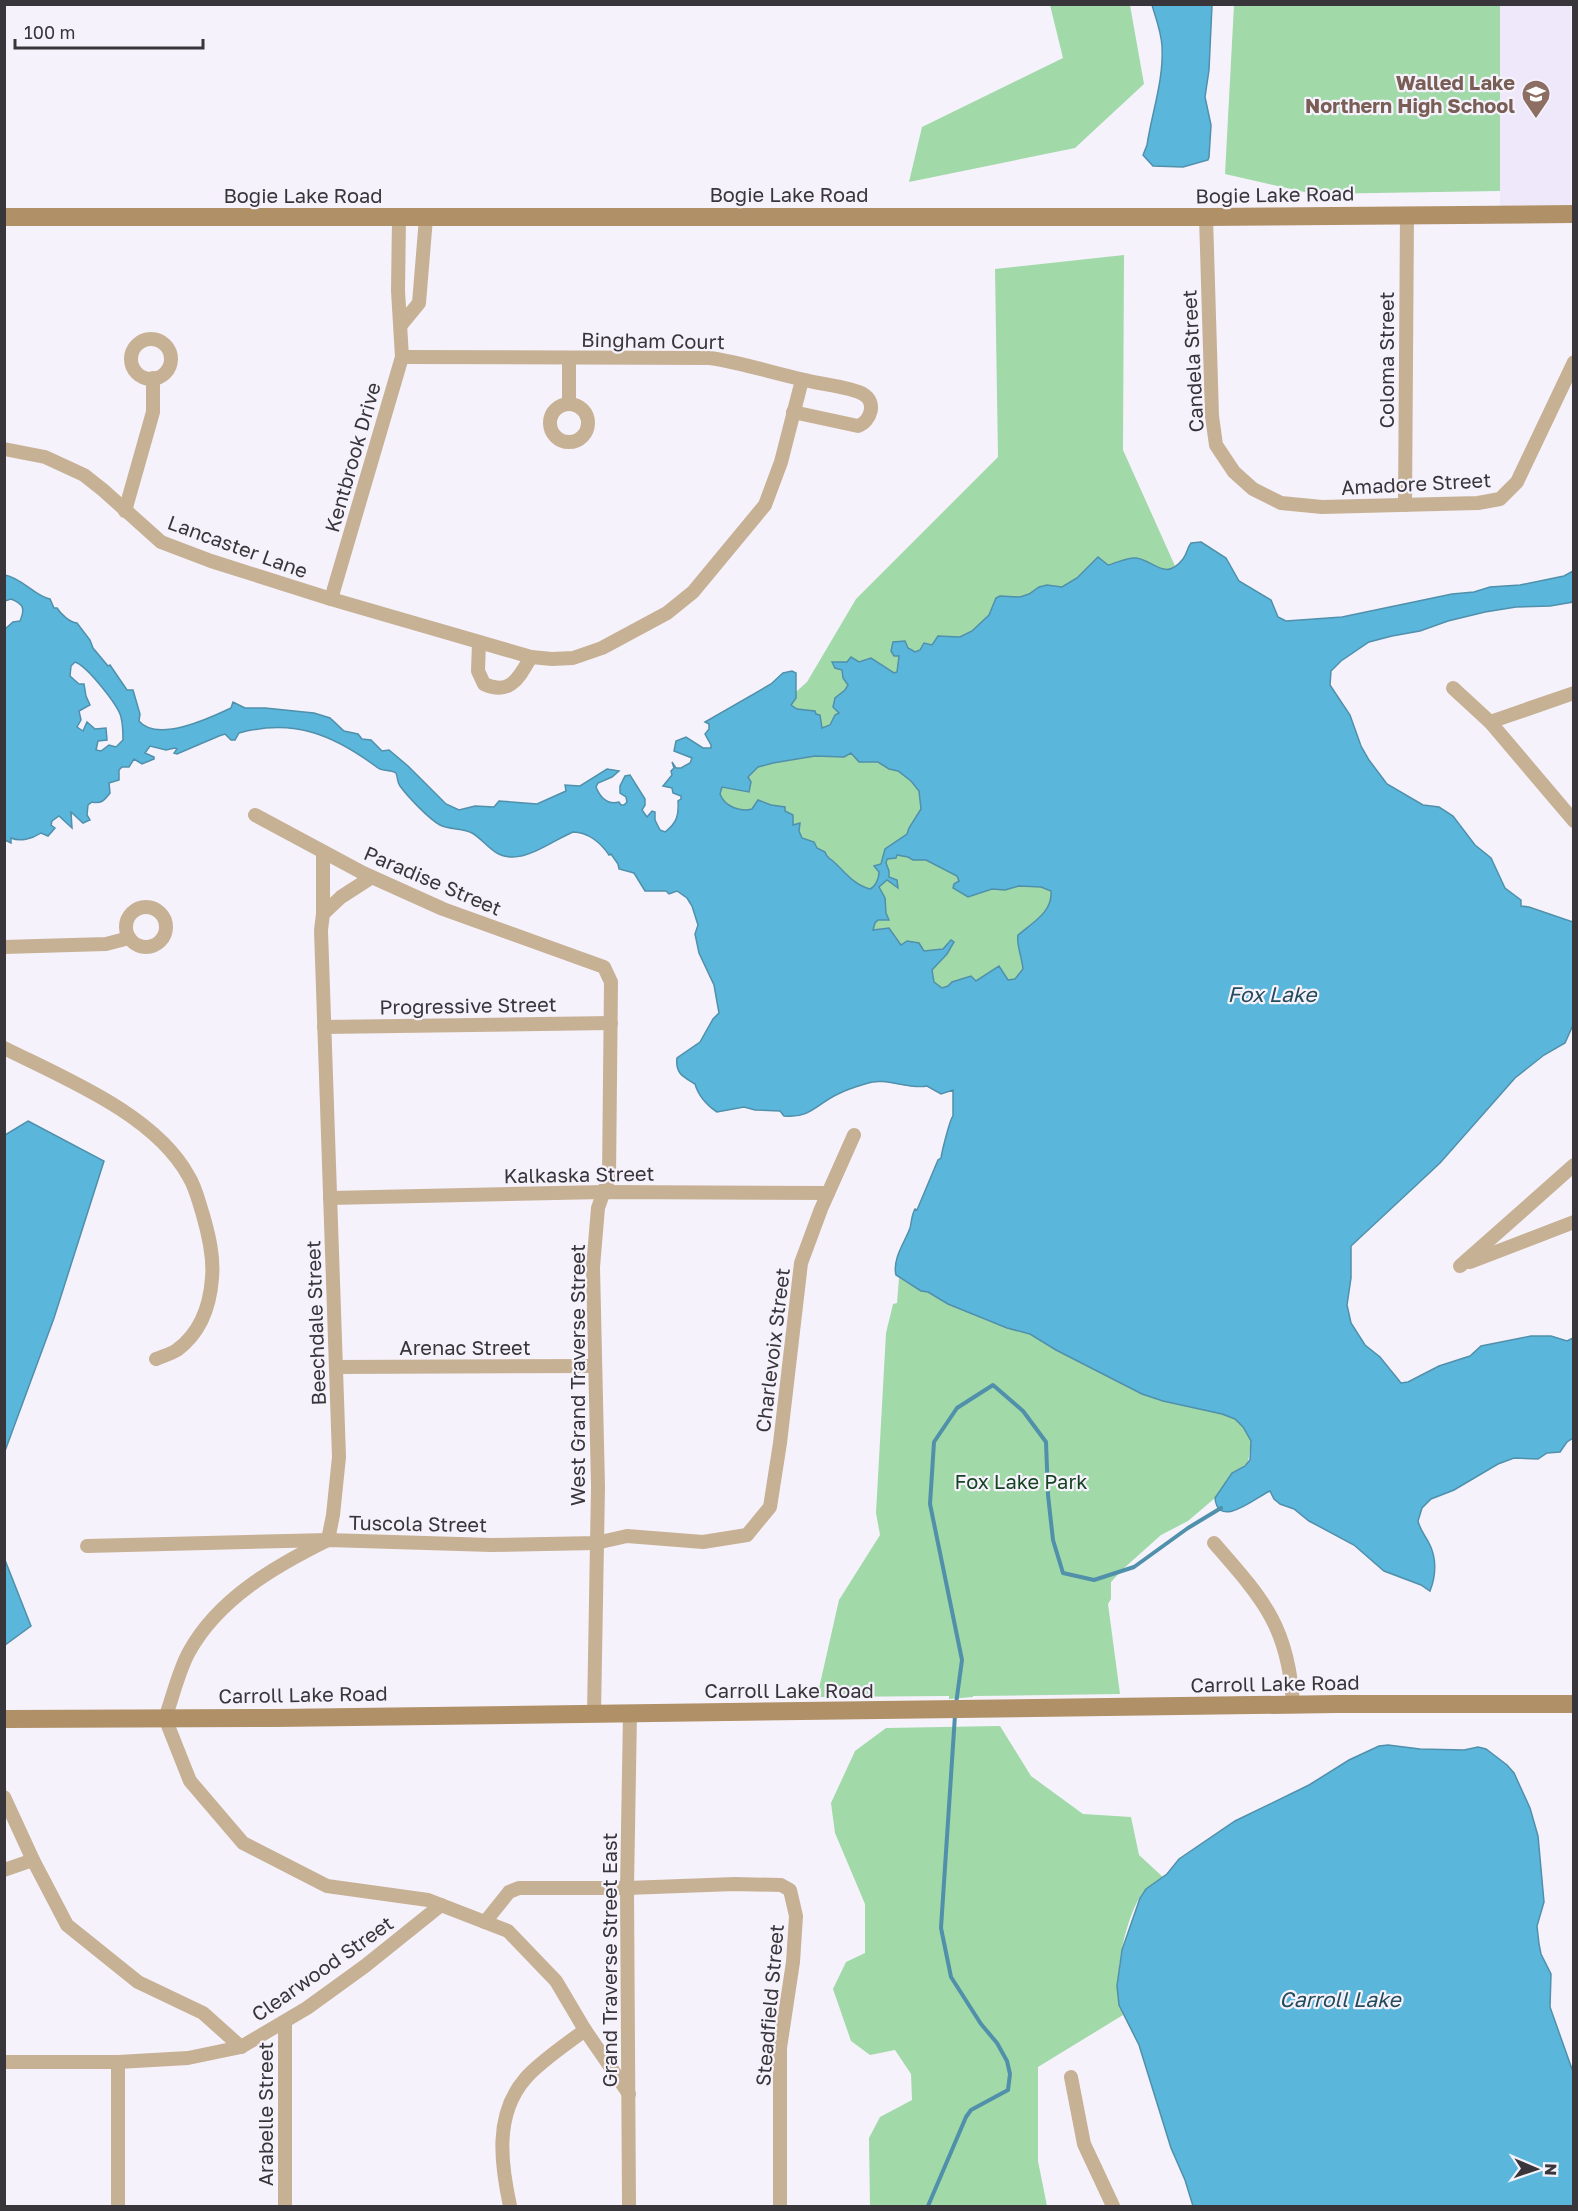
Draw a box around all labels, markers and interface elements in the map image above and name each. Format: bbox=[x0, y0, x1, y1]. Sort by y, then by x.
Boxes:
scale bar bbox=[15, 12, 202, 50]
text: 100 m bbox=[24, 21, 75, 43]
place label: Walled Lake Northern High School bbox=[1305, 70, 1515, 117]
school or university icon: Walled Lake Northern High School bbox=[1520, 78, 1552, 120]
street label: Bogie Lake Road bbox=[1195, 181, 1355, 207]
street label: Bogie Lake Road bbox=[709, 182, 869, 206]
street label: Bogie Lake Road bbox=[223, 183, 383, 207]
street label: Candela Street bbox=[1176, 289, 1208, 433]
street label: Coloma Street bbox=[1374, 292, 1398, 429]
street label: Bingham Court bbox=[581, 327, 725, 353]
street label: Kentbrook Drive bbox=[319, 379, 385, 535]
street label: Amadore Street bbox=[1340, 467, 1492, 499]
street label: Lancaster Lane bbox=[165, 510, 311, 582]
street label: Paradise Street bbox=[361, 840, 505, 920]
water label: Fox Lake bbox=[1228, 981, 1318, 1007]
street label: Progressive Street bbox=[379, 991, 557, 1019]
street label: Kalkaska Street bbox=[503, 1161, 655, 1187]
street label: Beechdale Street bbox=[300, 1240, 330, 1406]
street label: West Grand Traverse Street bbox=[565, 1244, 589, 1506]
street label: Charlevoix Street bbox=[750, 1266, 794, 1434]
street label: Arenac Street bbox=[399, 1335, 531, 1359]
park label: Fox Lake Park bbox=[955, 1469, 1088, 1493]
street label: Tuscola Street bbox=[349, 1510, 487, 1536]
street label: Carroll Lake Road bbox=[1190, 1670, 1360, 1696]
street label: Carroll Lake Road bbox=[704, 1678, 874, 1702]
street label: Carroll Lake Road bbox=[218, 1681, 388, 1707]
street label: Grand Traverse Street East bbox=[597, 1832, 621, 2088]
street label: Clearwood Street bbox=[247, 1910, 397, 2026]
street label: Steadfield Street bbox=[750, 1923, 788, 2087]
water label: Carroll Lake bbox=[1279, 1986, 1402, 2012]
street label: Arabelle Street bbox=[253, 2042, 277, 2186]
north arrow bbox=[1506, 2139, 1566, 2199]
text: N bbox=[1541, 2163, 1561, 2176]

